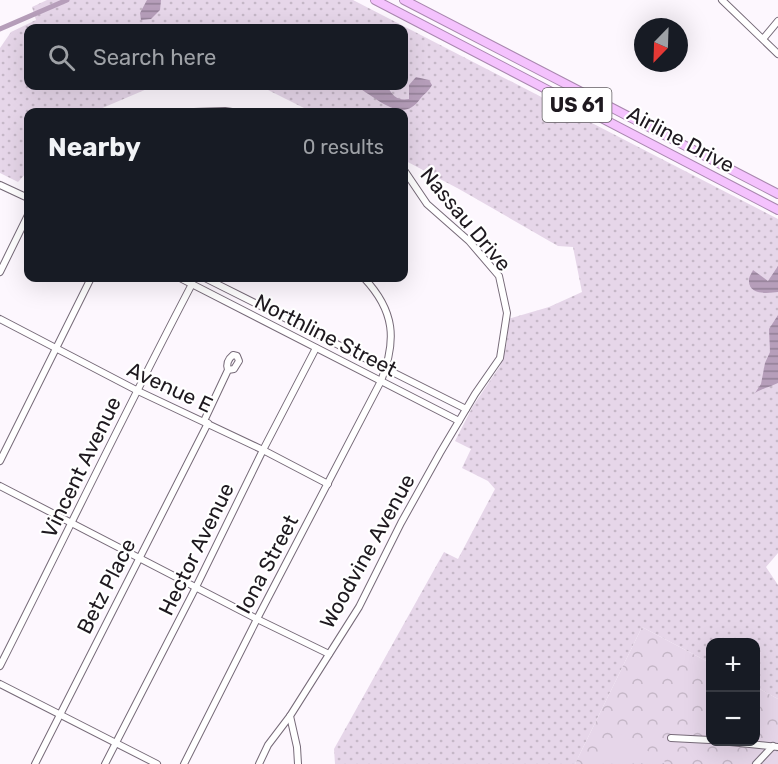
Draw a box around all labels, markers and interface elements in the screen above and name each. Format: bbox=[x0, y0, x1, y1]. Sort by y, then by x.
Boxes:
north arrow bbox=[634, 18, 688, 72]
search box bbox=[24, 24, 408, 90]
icon: search bbox=[45, 41, 78, 74]
text: Search here bbox=[93, 44, 216, 71]
road number: US 61 bbox=[542, 88, 612, 122]
street label: Airline Drive bbox=[623, 100, 739, 178]
text: Nearby bbox=[48, 132, 141, 163]
text: 0 results bbox=[303, 135, 384, 159]
street label: Nassau Drive bbox=[415, 162, 517, 276]
street label: Northline Street bbox=[251, 288, 401, 382]
street label: Avenue E bbox=[123, 356, 217, 418]
street label: Vincent Avenue bbox=[36, 392, 126, 542]
street label: Woodvine Avenue bbox=[314, 470, 420, 632]
street label: Hector Avenue bbox=[153, 479, 239, 619]
street label: Iona Street bbox=[231, 510, 303, 618]
street label: Betz Place bbox=[71, 534, 141, 638]
map controls bbox=[706, 638, 760, 746]
button: + bbox=[706, 638, 760, 692]
button: − bbox=[706, 692, 760, 746]

